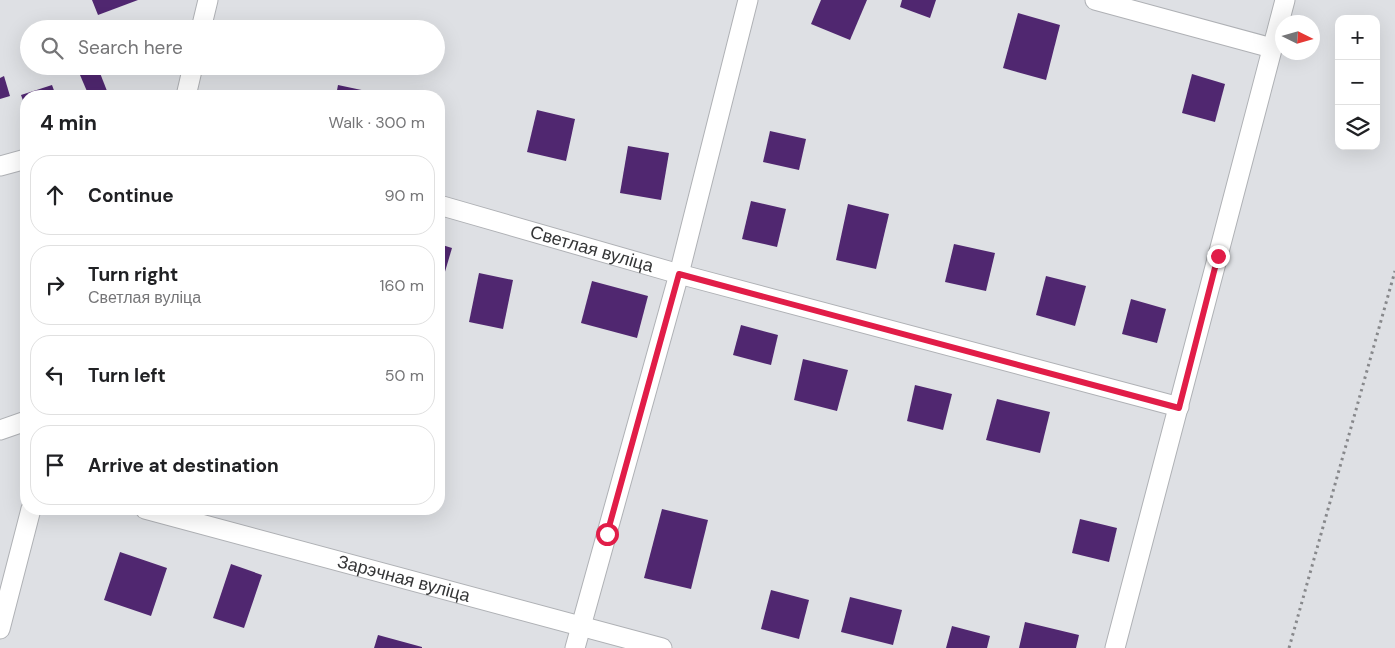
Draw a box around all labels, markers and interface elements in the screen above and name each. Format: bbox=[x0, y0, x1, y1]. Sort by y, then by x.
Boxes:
north arrow bbox=[1275, 15, 1320, 60]
map controls bbox=[1335, 15, 1380, 150]
button: + bbox=[1335, 15, 1380, 60]
search box bbox=[20, 20, 445, 75]
icon: search bbox=[38, 34, 66, 62]
text: Search here bbox=[78, 35, 183, 60]
button: − bbox=[1335, 60, 1380, 105]
button: layers bbox=[1335, 105, 1380, 150]
text: 4 min bbox=[40, 109, 97, 137]
text: Walk · 300 m bbox=[328, 112, 425, 133]
icon: ahead bbox=[41, 181, 69, 209]
text: Continue bbox=[88, 183, 174, 208]
text: 90 m bbox=[384, 185, 424, 206]
street label: Светлая вуліца bbox=[527, 220, 657, 278]
route end bbox=[1207, 245, 1230, 268]
text: Turn right bbox=[88, 262, 178, 287]
icon: right bbox=[41, 271, 69, 299]
text: 160 m bbox=[380, 275, 424, 296]
text: Светлая вуліца bbox=[88, 287, 201, 308]
icon: left bbox=[41, 361, 69, 389]
text: Turn left bbox=[88, 363, 166, 388]
text: 50 m bbox=[385, 365, 424, 386]
icon: arrive bbox=[41, 451, 69, 479]
text: Arrive at destination bbox=[88, 453, 279, 478]
route start bbox=[596, 523, 619, 546]
street label: Зарэчная вуліца bbox=[335, 549, 474, 608]

